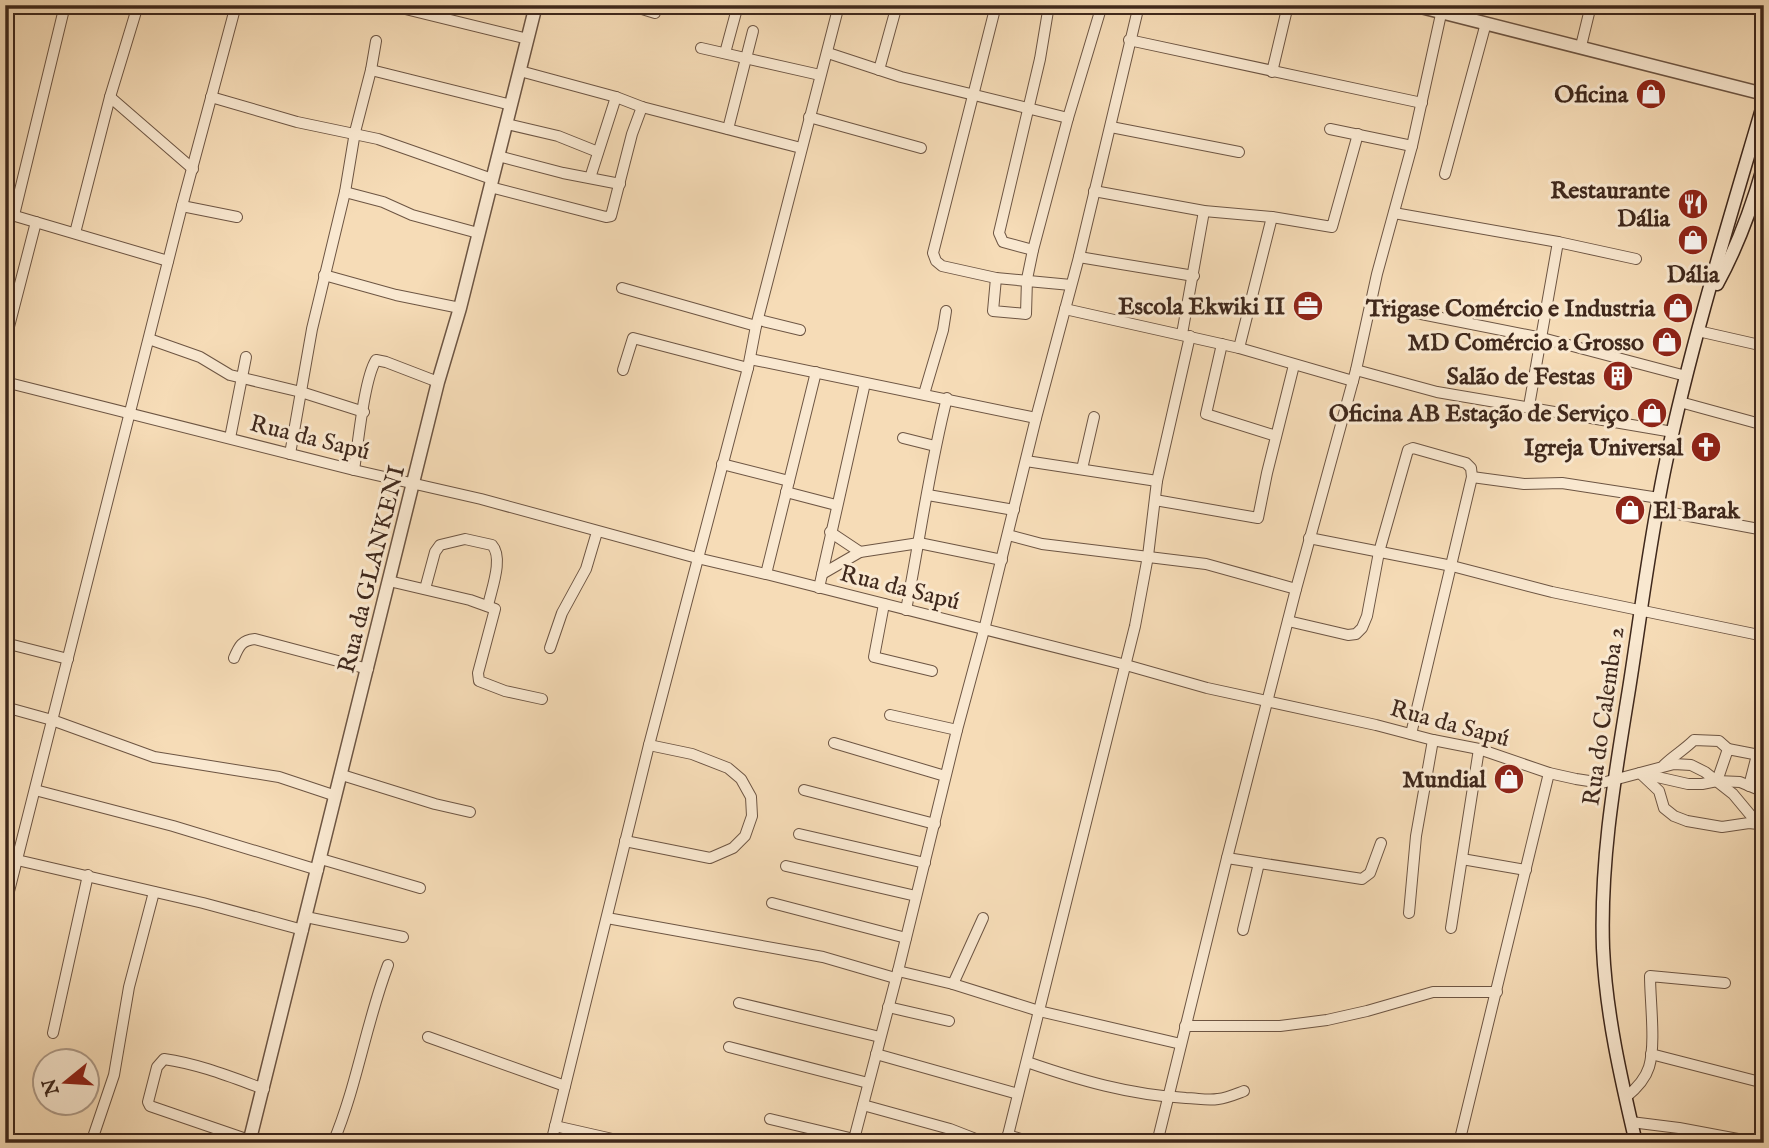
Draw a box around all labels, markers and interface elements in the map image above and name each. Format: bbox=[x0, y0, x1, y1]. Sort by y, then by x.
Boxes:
shop icon: Oficina bbox=[1634, 77, 1668, 111]
place label: Oficina bbox=[1554, 80, 1629, 111]
place label: Restaurante Dália bbox=[1550, 176, 1671, 235]
restaurant icon: Restaurante Dália bbox=[1676, 187, 1710, 221]
shop icon: Dália bbox=[1676, 223, 1710, 257]
place label: Dália bbox=[1666, 260, 1720, 291]
office icon: Escola Ekwiki II bbox=[1291, 289, 1325, 323]
shop icon: Trigase Comércio e Industria bbox=[1661, 291, 1695, 325]
place label: Escola Ekwiki II bbox=[1118, 292, 1286, 323]
place label: Trigase Comércio e Industria bbox=[1365, 294, 1656, 325]
shop icon: MD Comércio a Grosso bbox=[1650, 325, 1684, 359]
place label: MD Comércio a Grosso bbox=[1408, 328, 1644, 359]
building icon: Salão de Festas bbox=[1601, 359, 1635, 393]
place label: Salão de Festas bbox=[1447, 362, 1596, 393]
shop icon: Oficina AB Estação de Serviço bbox=[1635, 396, 1669, 430]
place label: Oficina AB Estação de Serviço bbox=[1329, 399, 1629, 430]
street label: Rua da Sapú bbox=[246, 409, 373, 468]
church icon: Igreja Universal bbox=[1689, 430, 1723, 464]
place label: Igreja Universal bbox=[1524, 433, 1683, 464]
street label: Rua da GLANKENI bbox=[332, 462, 413, 676]
shop icon: El Barak bbox=[1613, 493, 1647, 527]
place label: El Barak bbox=[1653, 496, 1741, 527]
street label: Rua da Sapú bbox=[836, 559, 963, 618]
street label: Rua do Calemba 2 bbox=[1577, 625, 1632, 808]
street label: Rua da Sapú bbox=[1386, 694, 1513, 755]
shop icon: Mundial bbox=[1492, 762, 1526, 796]
place label: Mundial bbox=[1402, 765, 1486, 796]
north arrow bbox=[32, 1046, 102, 1116]
text: N bbox=[38, 1075, 66, 1099]

